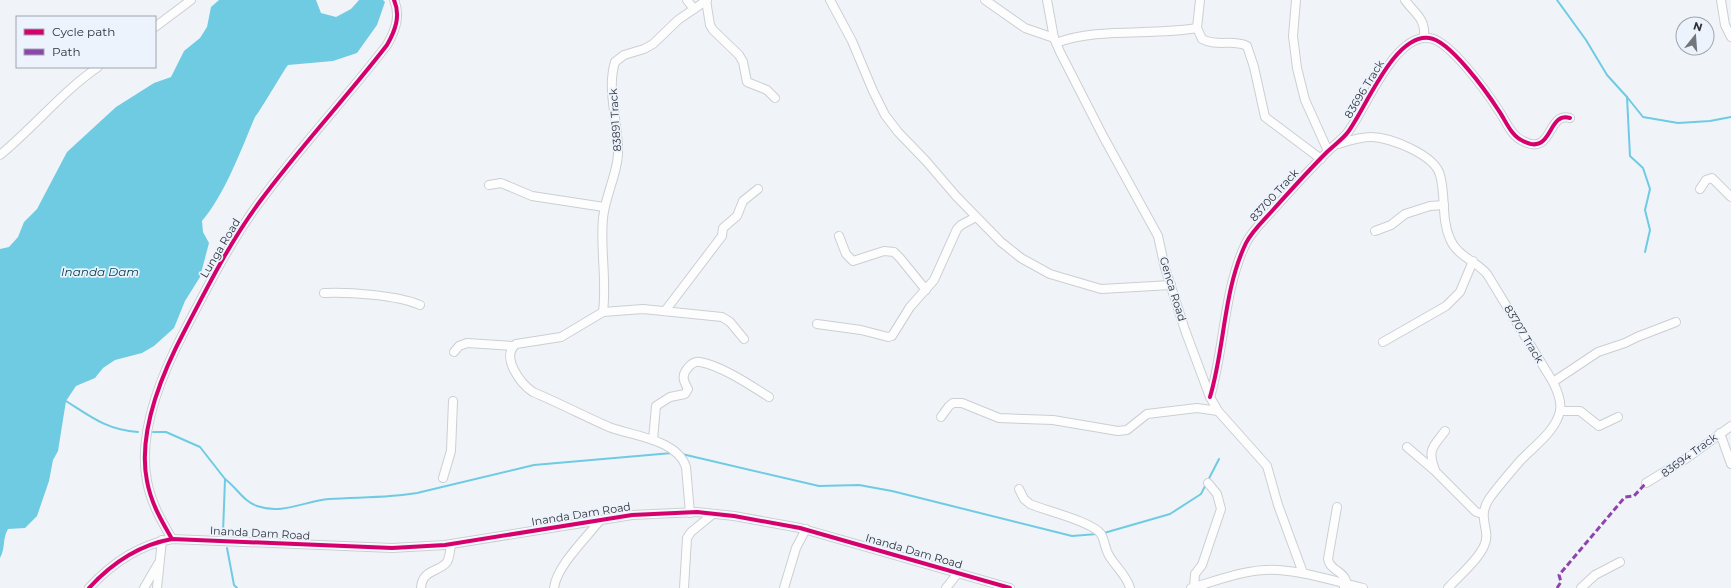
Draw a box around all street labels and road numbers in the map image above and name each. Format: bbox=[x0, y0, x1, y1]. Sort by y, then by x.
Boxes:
street label: 83696 Track bbox=[1341, 57, 1387, 121]
street label: 83891 Track bbox=[606, 88, 624, 152]
street label: 83700 Track bbox=[1247, 165, 1302, 224]
street label: Lunga Road bbox=[197, 216, 243, 280]
street label: Genca Road bbox=[1157, 255, 1189, 323]
street label: 83707 Track bbox=[1501, 302, 1547, 366]
street label: 83694 Track bbox=[1658, 430, 1720, 480]
street label: Inanda Dam Road bbox=[530, 499, 632, 529]
street label: Inanda Dam Road bbox=[209, 523, 311, 543]
street label: Inanda Dam Road bbox=[864, 530, 964, 572]

